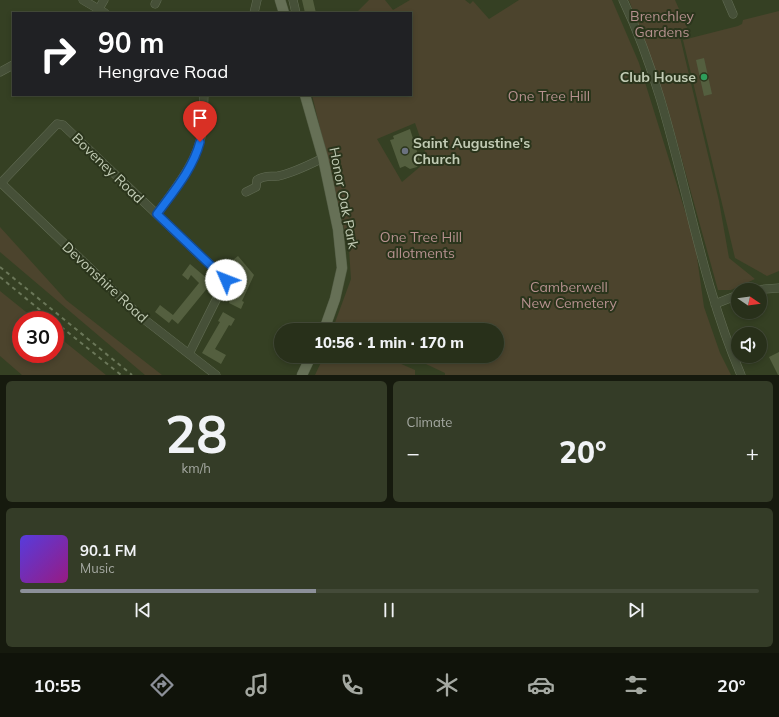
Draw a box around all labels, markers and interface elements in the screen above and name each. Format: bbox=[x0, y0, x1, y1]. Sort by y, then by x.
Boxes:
park label: Brenchley Gardens bbox=[630, 7, 694, 41]
text: 90 m bbox=[98, 25, 164, 60]
icon: right bbox=[32, 28, 84, 80]
text: Hengrave Road bbox=[98, 60, 228, 83]
place label: Club House bbox=[620, 68, 696, 86]
marker: Club House bbox=[699, 72, 709, 82]
park label: One Tree Hill bbox=[508, 87, 590, 105]
pin bbox=[183, 101, 217, 142]
icon: arrive bbox=[189, 107, 211, 129]
street label: Boveney Road bbox=[68, 129, 148, 207]
place label: Saint Augustine's Church bbox=[413, 134, 530, 168]
street label: Honor Oak Park bbox=[325, 146, 363, 251]
marker: Saint Augustine's Church bbox=[400, 146, 410, 156]
park label: One Tree Hill allotments bbox=[380, 228, 462, 262]
street label: Devonshire Road bbox=[58, 238, 152, 326]
position arrow bbox=[205, 259, 247, 301]
park label: Camberwell New Cemetery bbox=[521, 278, 617, 312]
north arrow bbox=[731, 283, 767, 319]
map controls bbox=[731, 283, 767, 363]
speed limit sign: 30 bbox=[12, 311, 64, 363]
button: sound bbox=[731, 327, 767, 363]
text: 10:56 · 1 min · 170 m bbox=[314, 333, 464, 352]
text: 28 bbox=[165, 401, 227, 466]
text: Climate bbox=[407, 414, 452, 430]
text: 20° bbox=[559, 433, 607, 471]
text: − bbox=[407, 439, 420, 467]
text: + bbox=[746, 439, 759, 467]
text: km/h bbox=[182, 460, 211, 476]
text: 90.1 FM bbox=[80, 541, 136, 560]
text: Music bbox=[80, 560, 115, 576]
icon: previous bbox=[132, 599, 154, 621]
icon: pause bbox=[378, 599, 400, 621]
icon: next bbox=[625, 599, 647, 621]
icon: directions bbox=[148, 671, 176, 699]
icon: music bbox=[243, 671, 271, 699]
icon: phone bbox=[338, 671, 366, 699]
icon: climate bbox=[433, 671, 461, 699]
icon: car bbox=[527, 671, 555, 699]
icon: filters bbox=[622, 671, 650, 699]
text: 10:55 bbox=[33, 674, 81, 697]
text: 20° bbox=[717, 674, 746, 697]

